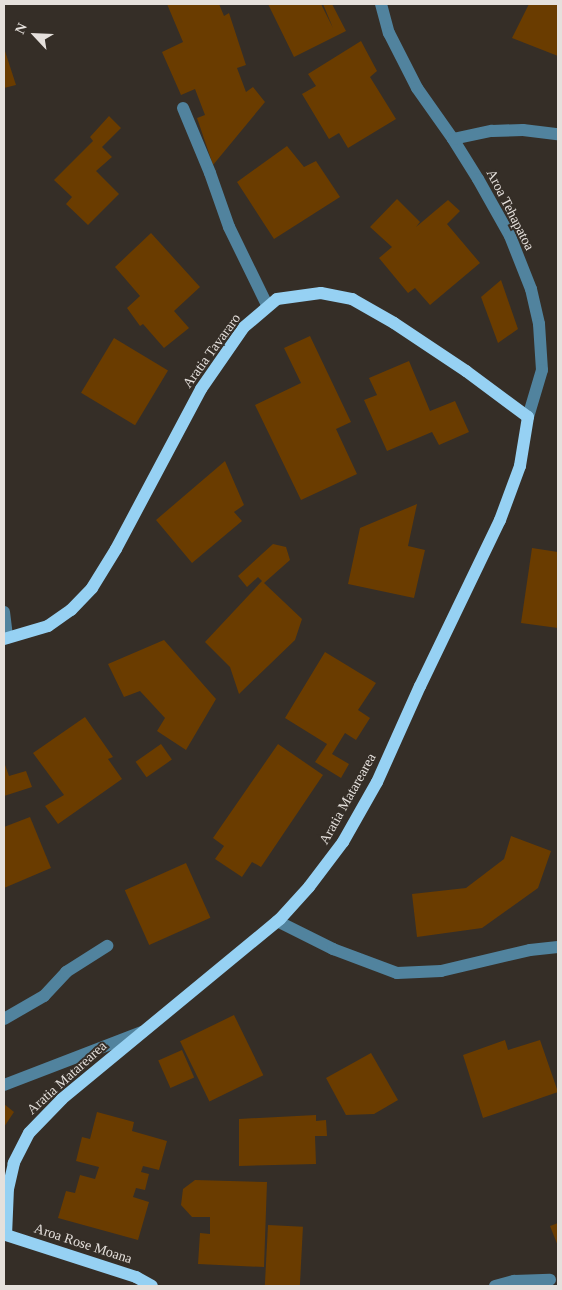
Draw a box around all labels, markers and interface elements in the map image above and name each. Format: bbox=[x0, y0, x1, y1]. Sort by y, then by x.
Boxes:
north arrow bbox=[10, 10, 60, 60]
text: N bbox=[12, 21, 30, 36]
street label: Aroa Tehapatoa bbox=[482, 167, 538, 253]
street label: Aratia Tavararo bbox=[179, 310, 245, 392]
street label: Aratia Matarearea bbox=[316, 751, 380, 847]
street label: Aratia Matarearea bbox=[24, 1038, 110, 1118]
street label: Aroa Rose Moana bbox=[32, 1220, 134, 1268]

